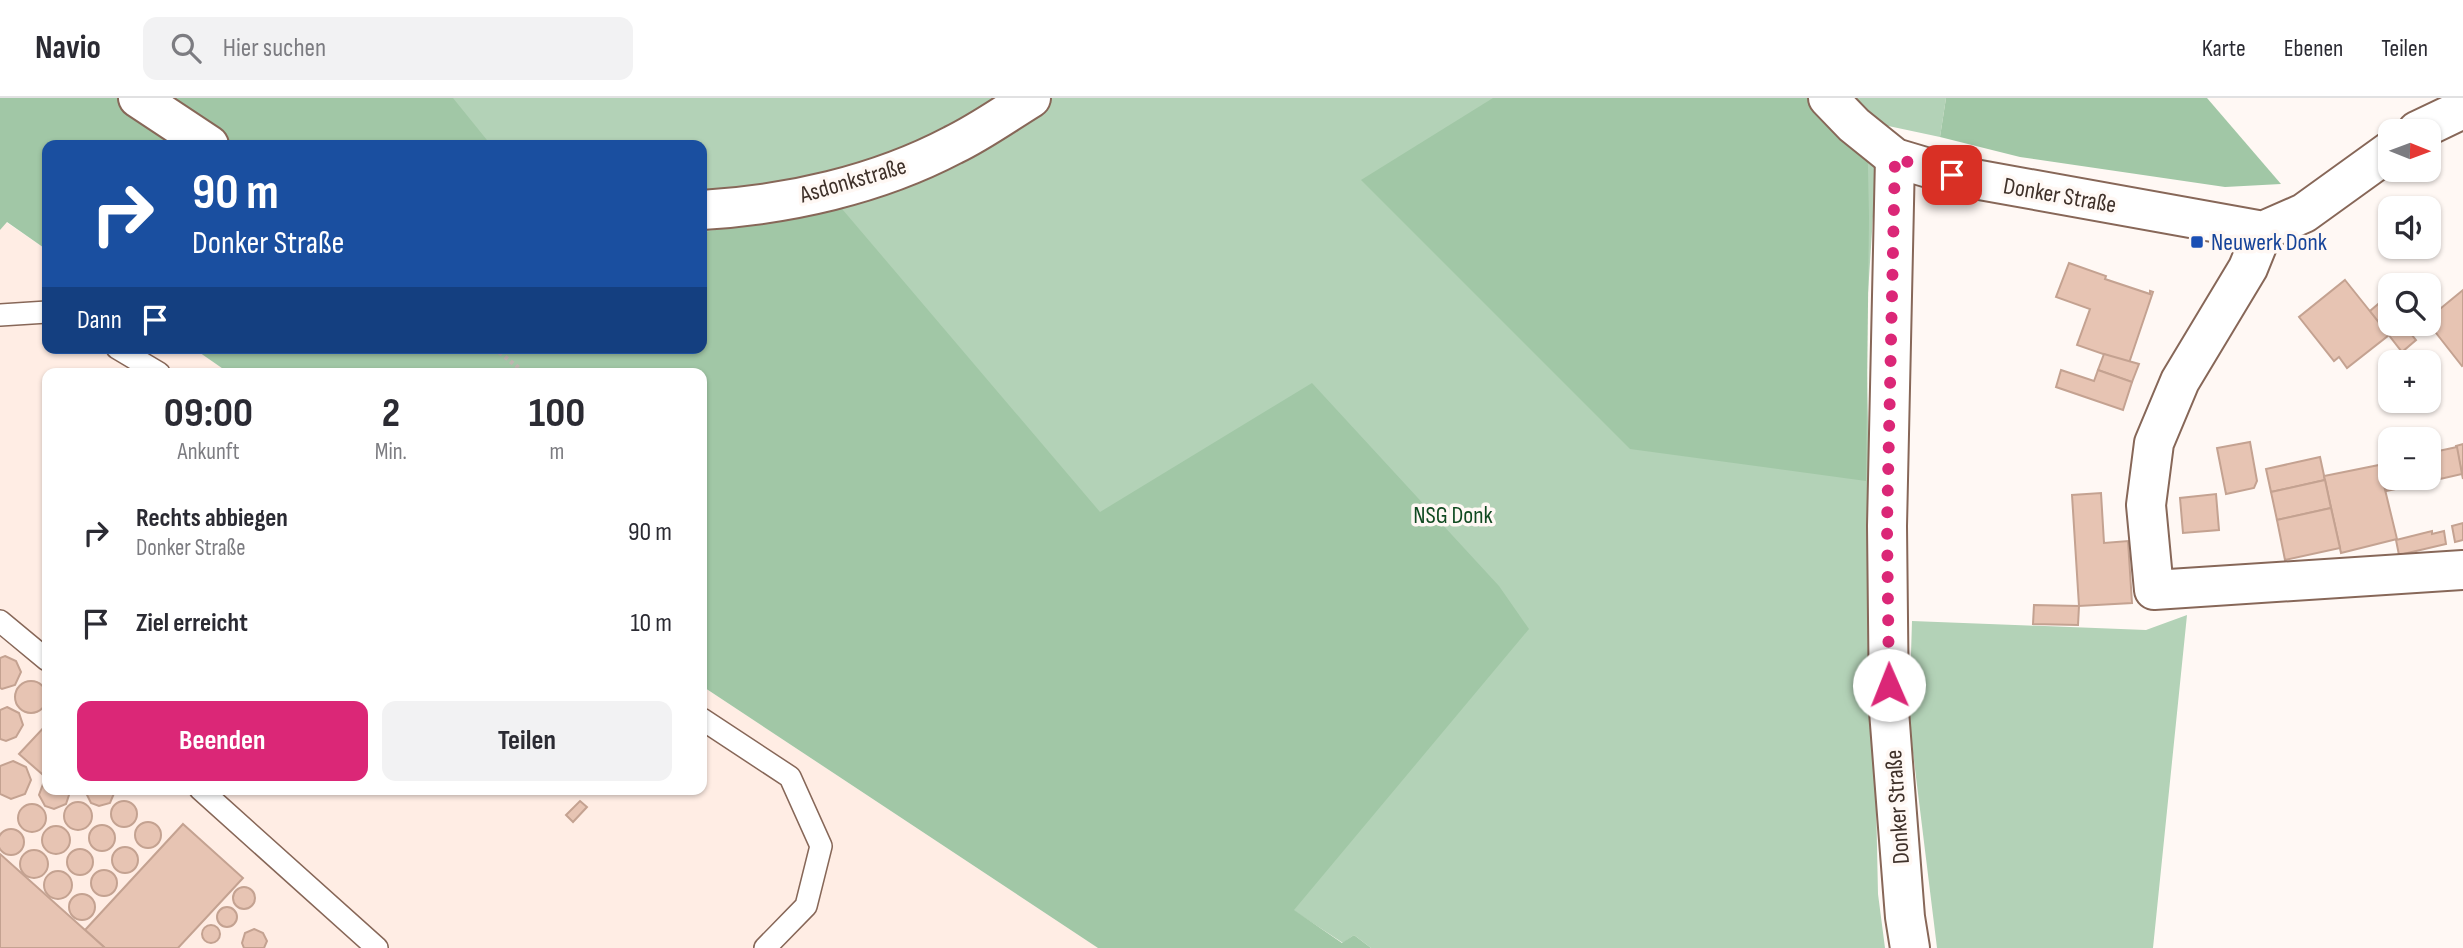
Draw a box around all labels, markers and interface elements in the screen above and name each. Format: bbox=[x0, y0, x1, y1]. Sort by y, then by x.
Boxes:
search box bbox=[143, 17, 633, 80]
text: Navio bbox=[35, 28, 101, 68]
icon: search bbox=[167, 29, 205, 67]
text: Hier suchen bbox=[223, 33, 326, 64]
text: Karte bbox=[2202, 34, 2246, 63]
text: Ebenen bbox=[2284, 34, 2343, 63]
text: Teilen bbox=[2381, 34, 2428, 63]
north arrow bbox=[2378, 119, 2441, 182]
map controls bbox=[2378, 119, 2441, 490]
pin bbox=[1922, 145, 1982, 205]
street label: Asdonkstraße bbox=[796, 151, 910, 210]
icon: arrive bbox=[1933, 156, 1971, 194]
text: 90 m bbox=[192, 164, 279, 223]
icon: right bbox=[77, 168, 168, 259]
street label: Donker Straße bbox=[2001, 171, 2119, 220]
button: sound bbox=[2378, 196, 2441, 259]
text: Donker Straße bbox=[192, 224, 344, 263]
place label: Neuwerk Donk bbox=[2211, 228, 2327, 257]
marker: Neuwerk Donk bbox=[2189, 234, 2205, 250]
button: search bbox=[2378, 273, 2441, 336]
icon: arrive bbox=[136, 301, 174, 339]
text: Dann bbox=[77, 305, 122, 336]
button: + bbox=[2378, 350, 2441, 413]
text: 09:00 bbox=[164, 388, 253, 439]
text: 2 bbox=[382, 388, 400, 439]
text: 100 bbox=[529, 388, 585, 439]
button: − bbox=[2378, 427, 2441, 490]
text: Ankunft bbox=[177, 438, 239, 466]
text: Min. bbox=[375, 438, 407, 466]
text: m bbox=[550, 438, 564, 466]
park label: NSG Donk bbox=[1413, 501, 1493, 530]
text: Rechts abbiegen bbox=[136, 503, 288, 534]
icon: right bbox=[77, 514, 115, 552]
text: 90 m bbox=[628, 517, 672, 548]
text: Donker Straße bbox=[136, 534, 245, 562]
icon: arrive bbox=[77, 605, 115, 643]
text: Ziel erreicht bbox=[136, 608, 248, 639]
text: 10 m bbox=[630, 608, 672, 639]
position arrow bbox=[1852, 648, 1926, 722]
button: Beenden bbox=[77, 701, 368, 781]
button: Teilen bbox=[382, 701, 672, 781]
street label: Donker Straße bbox=[1879, 749, 1916, 865]

